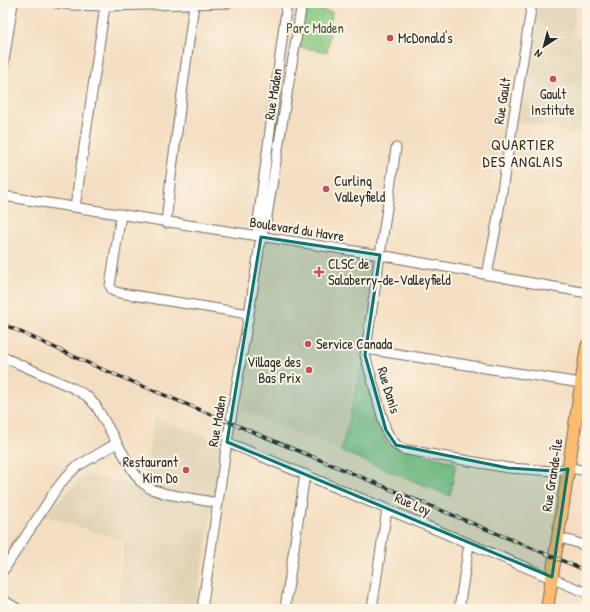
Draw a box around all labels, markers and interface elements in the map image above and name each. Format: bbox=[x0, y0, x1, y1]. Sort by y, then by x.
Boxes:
park label: Parc Maden bbox=[286, 18, 344, 37]
north arrow bbox=[524, 26, 564, 66]
place label: McDonald's bbox=[398, 28, 453, 47]
marker: McDonald's bbox=[385, 33, 395, 43]
text: N bbox=[532, 47, 545, 61]
street label: Rue Maden bbox=[259, 67, 286, 121]
marker: Gault Institute bbox=[548, 74, 558, 84]
street label: Rue Gault bbox=[488, 76, 515, 126]
place label: Gault Institute bbox=[531, 84, 575, 119]
district label: QUARTIER DES ANGLAIS bbox=[483, 134, 563, 172]
place label: Curling Valleyfield bbox=[334, 171, 386, 207]
marker: Curling Valleyfield bbox=[321, 184, 331, 194]
street label: Boulevard du Havre bbox=[248, 212, 346, 245]
place label: CLSC de Salaberry-de-Valleyfield bbox=[328, 254, 451, 290]
marker: CLSC de Salaberry-de-Valleyfield bbox=[313, 266, 325, 278]
place label: Service Canada bbox=[316, 334, 393, 353]
marker: Service Canada bbox=[303, 339, 313, 349]
place label: Village des Bas Prix bbox=[247, 352, 301, 387]
street label: Rue Danis bbox=[373, 364, 406, 415]
marker: Village des Bas Prix bbox=[304, 365, 314, 375]
street label: Rue Maden bbox=[203, 394, 230, 448]
street label: Rue Grande-Île bbox=[536, 436, 567, 513]
place label: Restaurant Kim Do bbox=[123, 452, 178, 487]
marker: Restaurant Kim Do bbox=[181, 465, 191, 475]
street label: Rue Loy bbox=[392, 487, 434, 521]

